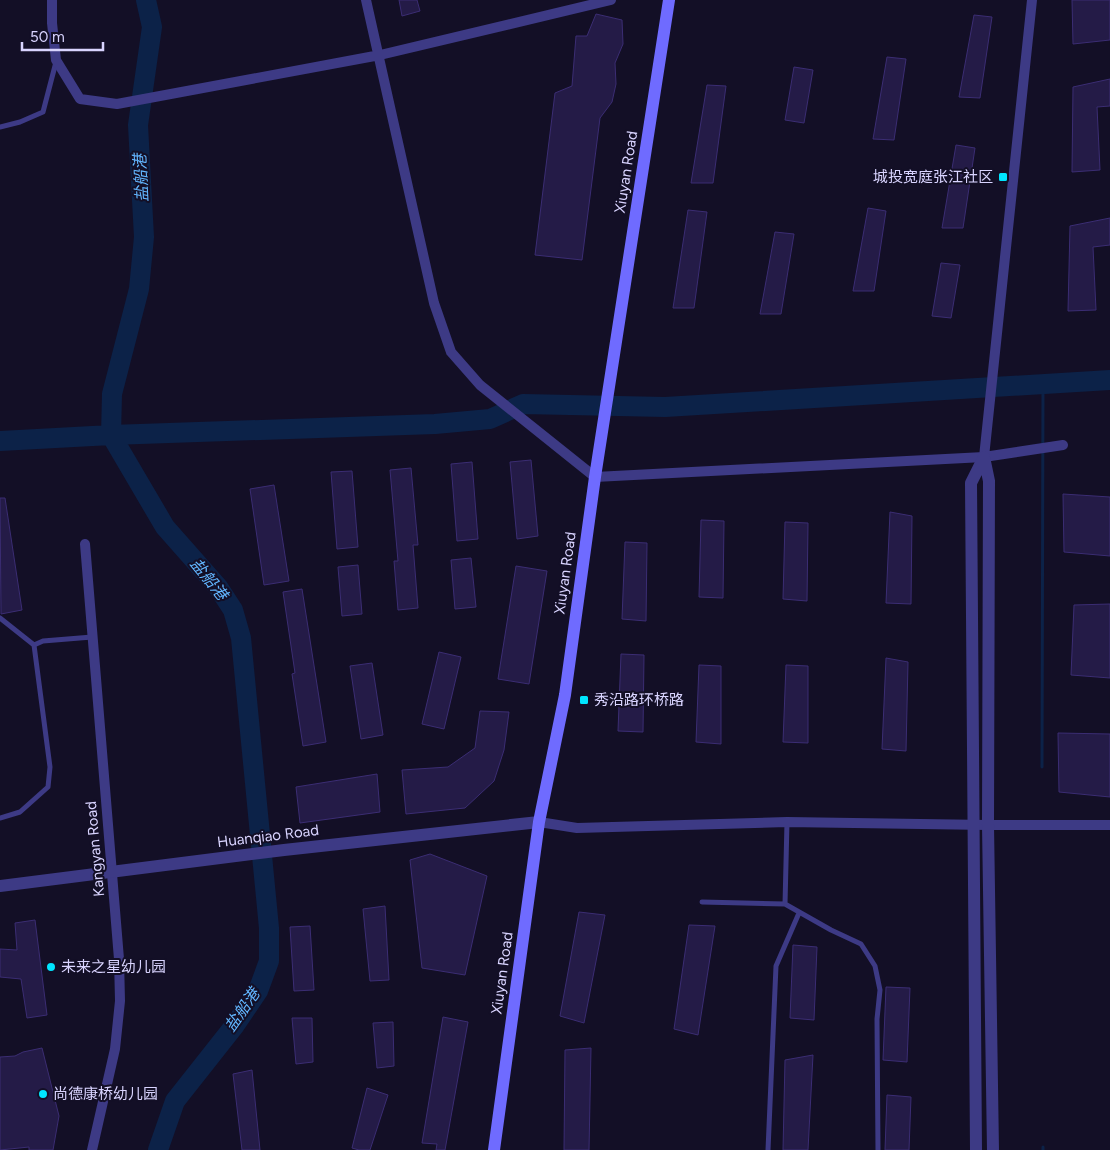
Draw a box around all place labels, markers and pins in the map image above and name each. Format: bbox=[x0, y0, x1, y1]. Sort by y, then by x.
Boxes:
place label: 城投宽庭张江社区 bbox=[873, 168, 993, 186]
marker: 城投宽庭张江社区 bbox=[997, 171, 1009, 183]
place label: 秀沿路环桥路 bbox=[594, 691, 684, 709]
marker: 秀沿路环桥路 bbox=[578, 694, 590, 706]
place label: 未来之星幼儿园 bbox=[61, 958, 166, 976]
marker: 未来之星幼儿园 bbox=[45, 961, 57, 973]
place label: 尚德康桥幼儿园 bbox=[53, 1085, 158, 1103]
marker: 尚德康桥幼儿园 bbox=[37, 1088, 49, 1100]

